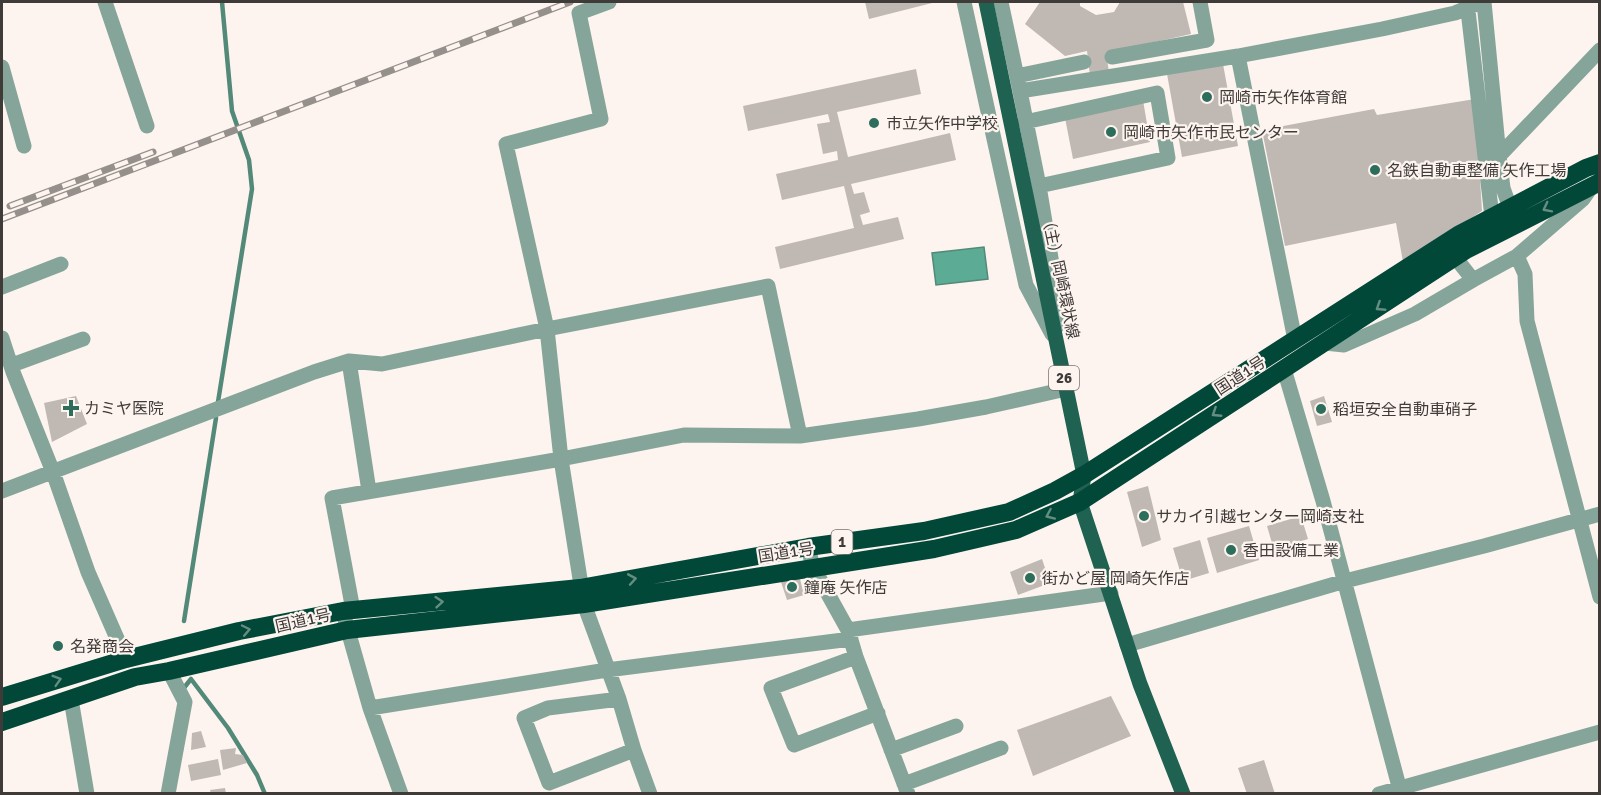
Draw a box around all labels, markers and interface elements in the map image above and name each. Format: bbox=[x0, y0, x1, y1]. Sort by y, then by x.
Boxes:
place label: 岡崎市矢作体育館 bbox=[1219, 88, 1347, 108]
marker: 岡崎市矢作体育館 bbox=[1200, 90, 1214, 104]
place label: 市立矢作中学校 bbox=[886, 114, 998, 134]
marker: 市立矢作中学校 bbox=[867, 116, 881, 130]
place label: 岡崎市矢作市民センター bbox=[1123, 123, 1299, 143]
marker: 岡崎市矢作市民センター bbox=[1104, 125, 1118, 139]
place label: 名鉄自動車整備 矢作工場 bbox=[1387, 161, 1567, 181]
marker: 名鉄自動車整備 矢作工場 bbox=[1368, 163, 1382, 177]
one-way arrow bbox=[1543, 201, 1554, 212]
street label: （主）岡崎環状線 bbox=[1037, 212, 1083, 341]
one-way arrow bbox=[1375, 300, 1386, 311]
street label: 国道1号 bbox=[1211, 352, 1270, 400]
road number: 26 bbox=[1049, 366, 1079, 390]
marker: カミヤ医院 bbox=[62, 399, 80, 417]
place label: カミヤ医院 bbox=[84, 399, 164, 419]
place label: 稻垣安全自動車硝子 bbox=[1333, 400, 1477, 420]
marker: 稻垣安全自動車硝子 bbox=[1314, 402, 1328, 416]
one-way arrow bbox=[1212, 406, 1223, 417]
one-way arrow bbox=[1045, 507, 1056, 519]
place label: サカイ引越センター岡崎支社 bbox=[1156, 507, 1364, 527]
marker: サカイ引越センター岡崎支社 bbox=[1137, 509, 1151, 523]
road number: 1 bbox=[832, 530, 852, 554]
street label: 国道1号 bbox=[757, 539, 816, 567]
place label: 香田設備工業 bbox=[1243, 541, 1339, 561]
marker: 香田設備工業 bbox=[1224, 543, 1238, 557]
place label: 街かど屋 岡崎矢作店 bbox=[1042, 569, 1190, 589]
marker: 街かど屋 岡崎矢作店 bbox=[1023, 571, 1037, 585]
one-way arrow bbox=[627, 573, 637, 586]
place label: 鐘庵 矢作店 bbox=[804, 578, 888, 598]
marker: 鐘庵 矢作店 bbox=[785, 580, 799, 594]
one-way arrow bbox=[434, 596, 443, 609]
street label: 国道1号 bbox=[273, 605, 333, 637]
one-way arrow bbox=[240, 624, 250, 637]
place label: 名発商会 bbox=[70, 637, 134, 657]
marker: 名発商会 bbox=[51, 639, 65, 653]
one-way arrow bbox=[52, 675, 62, 687]

